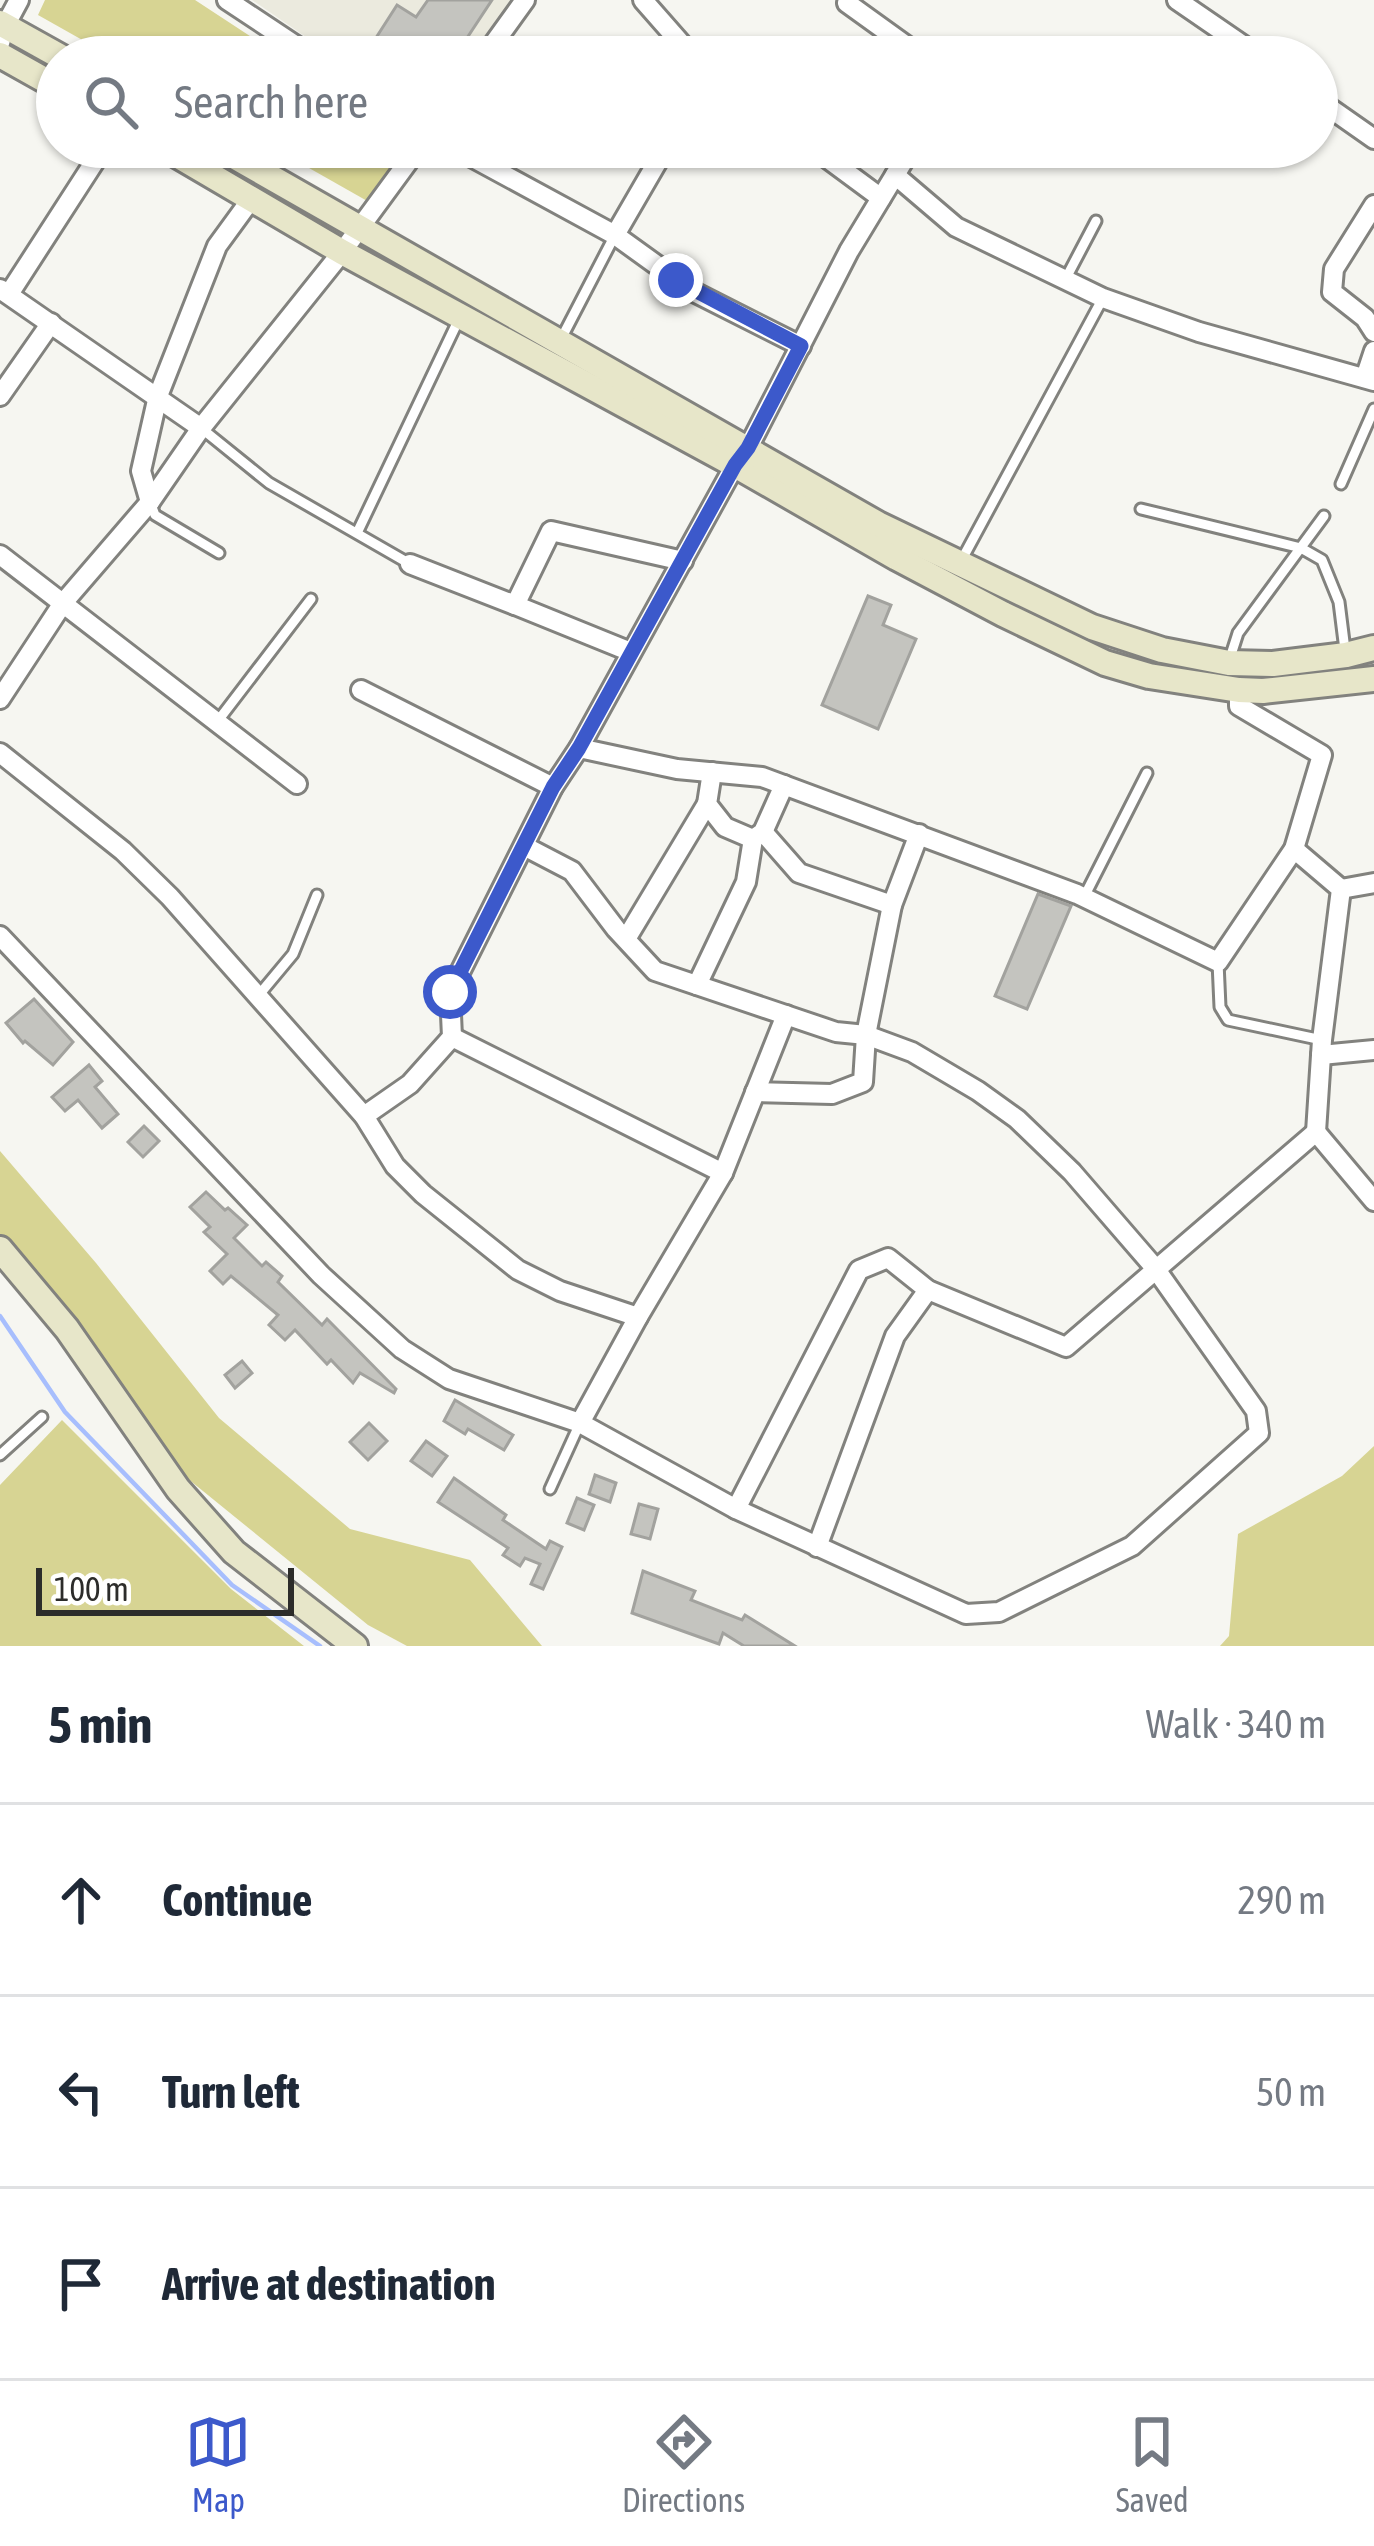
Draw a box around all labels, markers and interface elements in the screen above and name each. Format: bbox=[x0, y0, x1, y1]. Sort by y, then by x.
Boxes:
search box bbox=[36, 36, 1338, 168]
icon: search bbox=[78, 69, 144, 135]
text: Search here bbox=[174, 76, 368, 128]
route end bbox=[649, 253, 703, 307]
route start bbox=[423, 965, 477, 1019]
scale bar bbox=[36, 1562, 294, 1615]
text: 100 m bbox=[54, 1570, 129, 1608]
text: 5 min bbox=[48, 1695, 152, 1754]
text: Walk · 340 m bbox=[1146, 1702, 1326, 1746]
icon: ahead bbox=[48, 1867, 114, 1933]
text: Continue bbox=[162, 1874, 313, 1926]
text: 290 m bbox=[1238, 1878, 1326, 1922]
icon: left bbox=[48, 2059, 114, 2125]
text: Turn left bbox=[162, 2066, 300, 2118]
text: 50 m bbox=[1256, 2070, 1326, 2114]
icon: arrive bbox=[48, 2251, 114, 2317]
text: Arrive at destination bbox=[162, 2258, 496, 2310]
tab: Map bbox=[185, 2409, 251, 2519]
tab: Directions bbox=[622, 2409, 745, 2519]
tab: Saved bbox=[1116, 2409, 1189, 2519]

